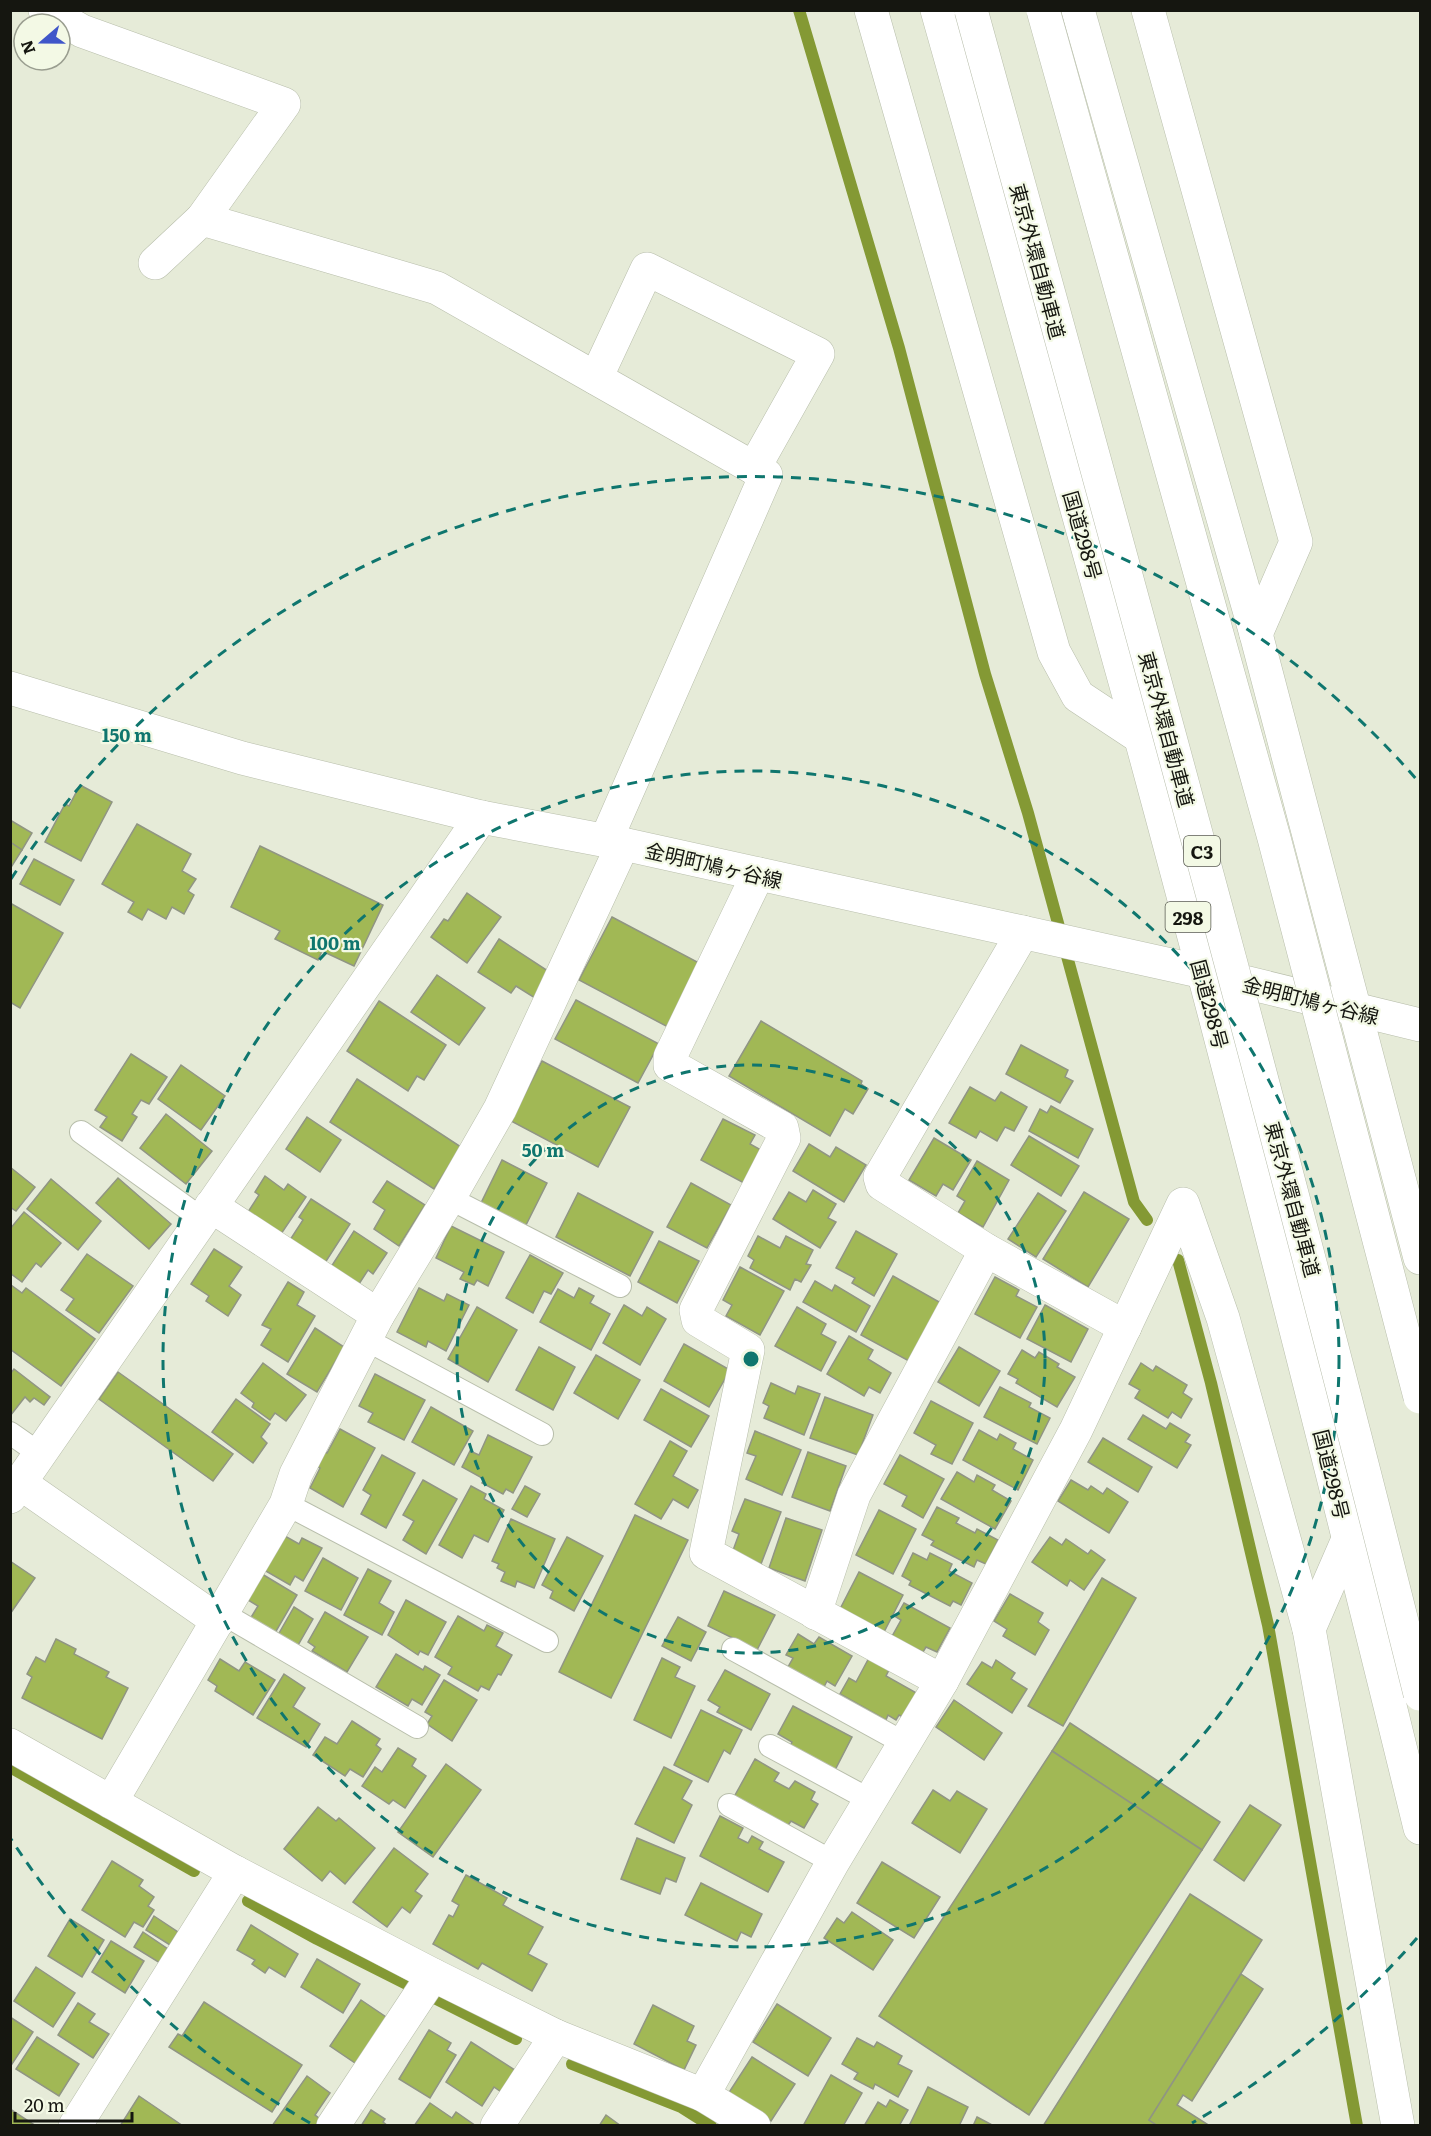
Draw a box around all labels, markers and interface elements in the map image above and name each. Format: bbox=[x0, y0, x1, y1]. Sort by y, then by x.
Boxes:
north arrow bbox=[12, 12, 72, 72]
text: N bbox=[13, 37, 41, 58]
street label: 東京外環自動車道 bbox=[1004, 180, 1074, 342]
street label: 国道298号 bbox=[1057, 487, 1111, 583]
street label: 東京外環自動車道 bbox=[1133, 648, 1203, 810]
text: 150 m bbox=[102, 721, 152, 748]
street label: 金明町鳩ヶ谷線 bbox=[642, 834, 786, 894]
road number: C3 bbox=[1184, 836, 1220, 866]
road number: 298 bbox=[1166, 902, 1210, 932]
text: 100 m bbox=[309, 929, 361, 956]
street label: 国道298号 bbox=[1185, 956, 1237, 1052]
street label: 金明町鳩ヶ谷線 bbox=[1239, 968, 1383, 1030]
street label: 東京外環自動車道 bbox=[1259, 1118, 1329, 1280]
text: 50 m bbox=[522, 1136, 564, 1163]
centre of rings bbox=[741, 1349, 761, 1369]
street label: 国道298号 bbox=[1307, 1426, 1359, 1522]
scale bar bbox=[15, 2085, 132, 2123]
text: 20 m bbox=[24, 2091, 65, 2118]

